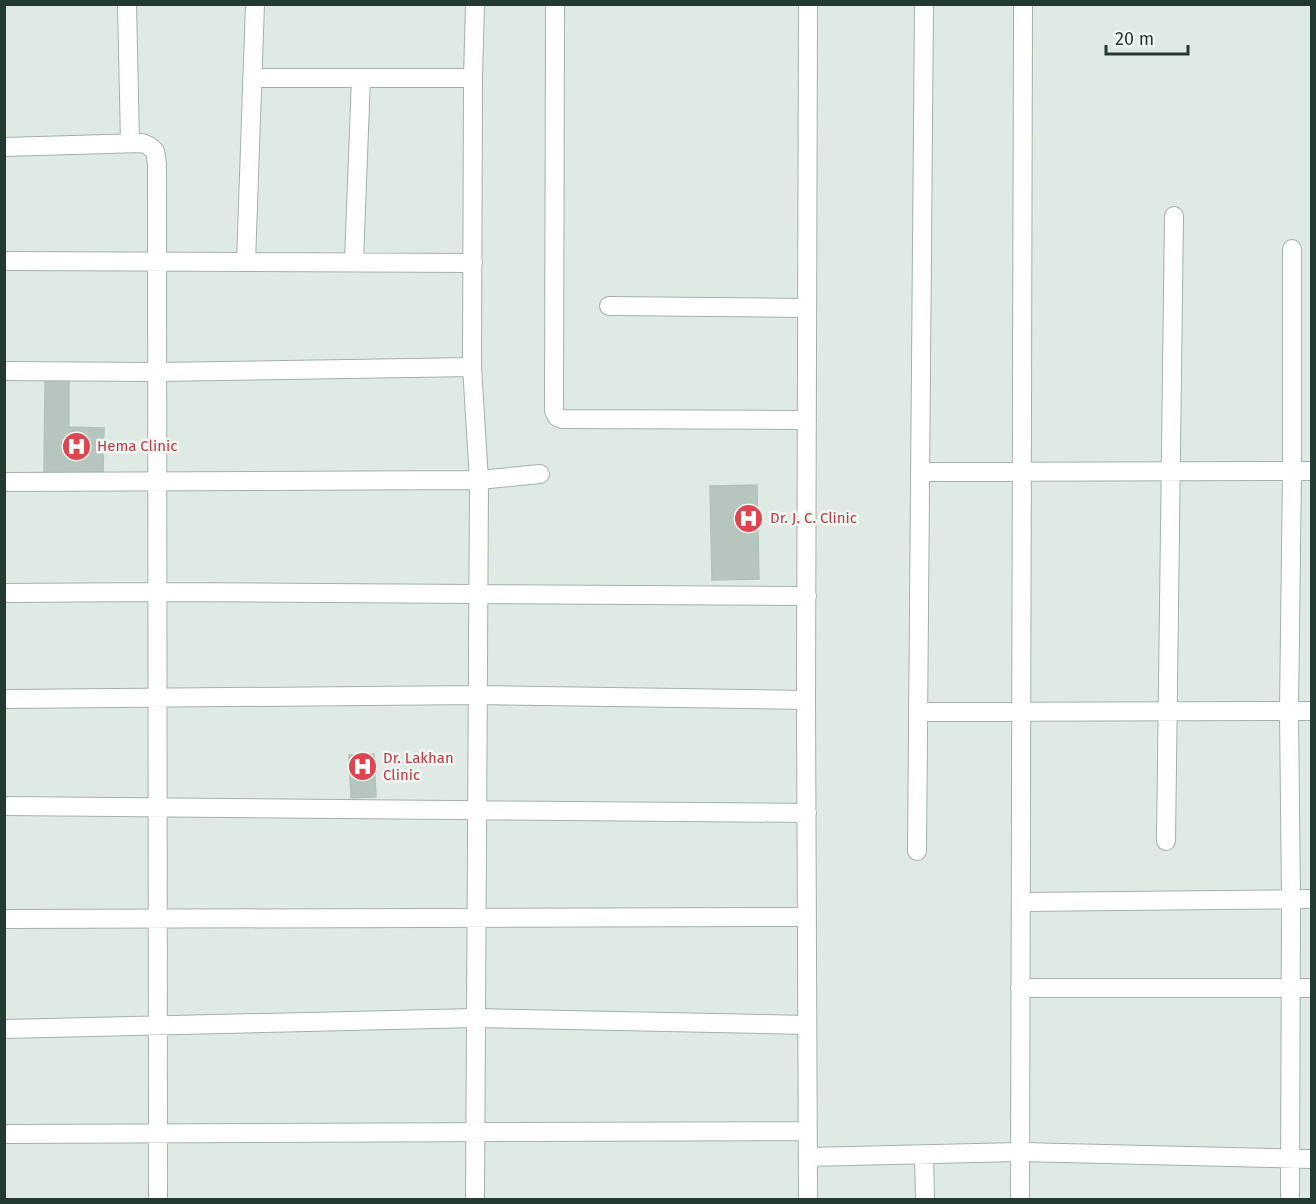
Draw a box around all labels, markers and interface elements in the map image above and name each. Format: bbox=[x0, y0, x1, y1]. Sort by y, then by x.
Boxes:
scale bar bbox=[1106, 18, 1188, 56]
text: 20 m bbox=[1115, 28, 1154, 50]
hospital icon: Hema Clinic bbox=[60, 430, 92, 462]
place label: Hema Clinic bbox=[97, 437, 177, 455]
hospital icon: Dr. J. C. Clinic bbox=[733, 502, 765, 534]
place label: Dr. J. C. Clinic bbox=[770, 509, 857, 527]
place label: Dr. Lakhan Clinic bbox=[383, 749, 454, 784]
hospital icon: Dr. Lakhan Clinic bbox=[346, 751, 378, 783]

